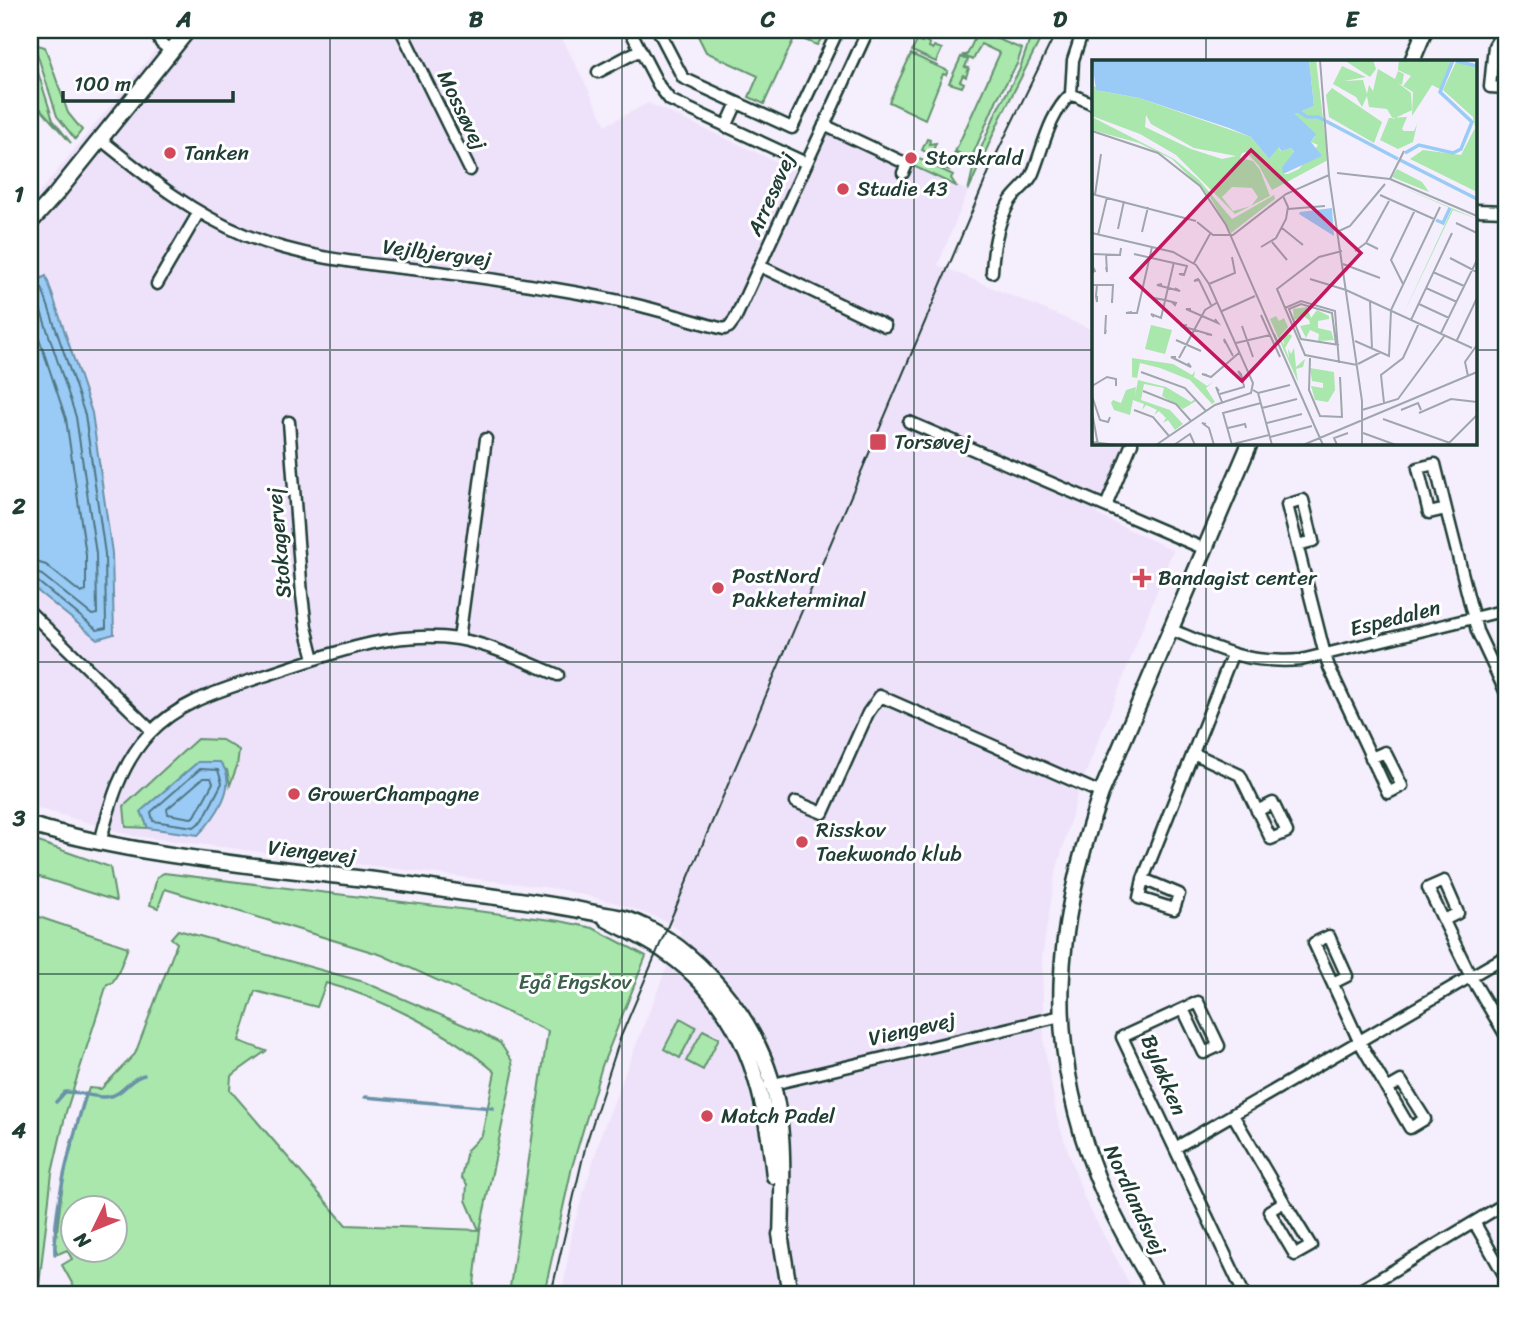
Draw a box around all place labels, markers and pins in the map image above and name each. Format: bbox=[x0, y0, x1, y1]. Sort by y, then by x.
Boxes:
place label: Tanken bbox=[184, 134, 249, 172]
place label: Storskrald bbox=[925, 139, 1025, 177]
marker: Tanken bbox=[162, 145, 178, 161]
marker: Storskrald bbox=[903, 150, 919, 166]
place label: Studie 43 bbox=[857, 170, 948, 208]
marker: Studie 43 bbox=[835, 181, 851, 197]
place label: Torsøvej bbox=[894, 423, 971, 461]
marker: Torsøvej bbox=[868, 432, 888, 452]
place label: PostNord Pakketerminal bbox=[732, 557, 866, 619]
place label: Bandagist center bbox=[1158, 559, 1318, 597]
marker: Bandagist center bbox=[1132, 568, 1152, 588]
marker: PostNord Pakketerminal bbox=[710, 580, 726, 596]
place label: GrowerChampagne bbox=[308, 775, 480, 813]
marker: GrowerChampagne bbox=[286, 786, 302, 802]
place label: Risskov Taekwondo klub bbox=[816, 811, 962, 873]
marker: Risskov Taekwondo klub bbox=[794, 834, 810, 850]
place label: Match Padel bbox=[721, 1097, 836, 1135]
marker: Match Padel bbox=[699, 1108, 715, 1124]

